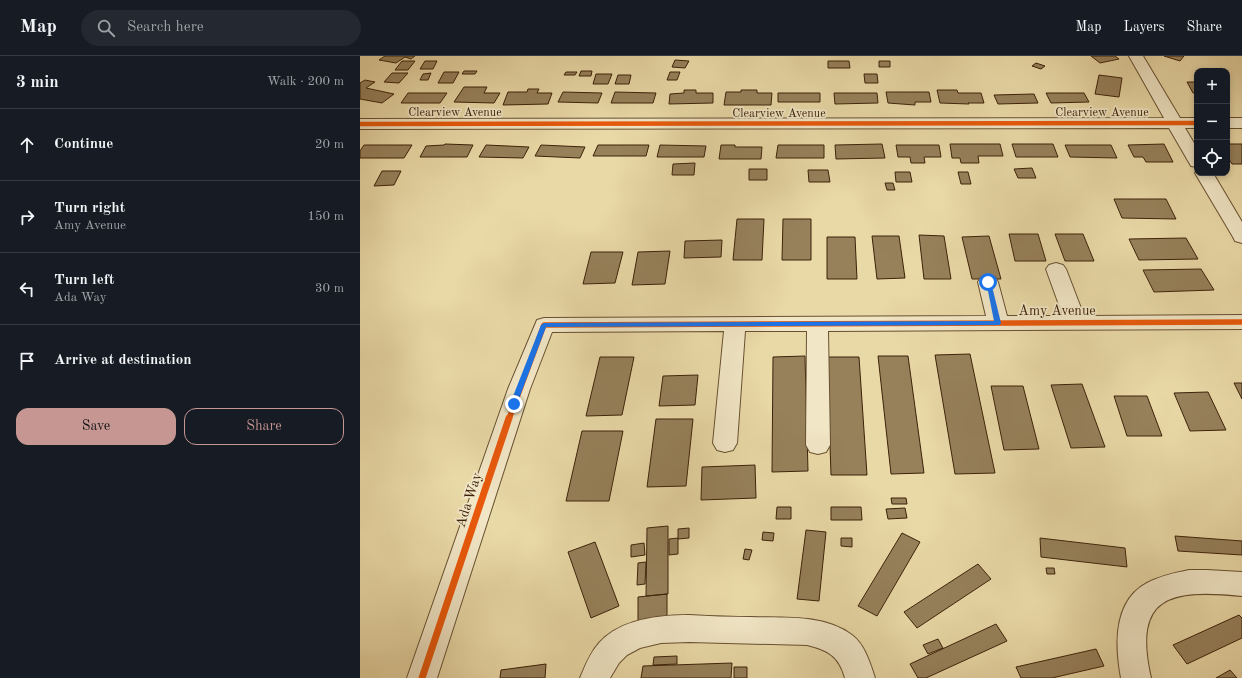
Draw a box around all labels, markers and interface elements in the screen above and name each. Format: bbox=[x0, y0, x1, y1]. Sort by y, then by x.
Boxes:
search box bbox=[81, 10, 361, 46]
icon: search bbox=[95, 17, 117, 39]
text: Map bbox=[20, 18, 57, 37]
text: Search here bbox=[127, 20, 204, 35]
text: Map bbox=[1076, 20, 1102, 34]
text: Layers bbox=[1124, 20, 1165, 34]
text: Share bbox=[1187, 20, 1222, 34]
map controls bbox=[1194, 68, 1230, 176]
button: + bbox=[1194, 68, 1230, 104]
text: 3 min bbox=[16, 74, 59, 91]
text: Walk · 200 m bbox=[267, 75, 344, 88]
button: − bbox=[1194, 104, 1230, 140]
street label: Clearview Avenue bbox=[408, 107, 502, 119]
street label: Clearview Avenue bbox=[1055, 107, 1149, 119]
street label: Clearview Avenue bbox=[732, 108, 826, 120]
icon: ahead bbox=[16, 134, 38, 156]
text: Continue bbox=[54, 137, 113, 152]
text: 20 m bbox=[315, 138, 344, 151]
button: locate bbox=[1194, 140, 1230, 176]
text: Turn right bbox=[54, 201, 125, 216]
icon: right bbox=[16, 206, 38, 228]
text: 150 m bbox=[307, 210, 344, 223]
text: Amy Avenue bbox=[54, 219, 126, 232]
text: Turn left bbox=[54, 273, 114, 288]
route start bbox=[979, 273, 997, 291]
icon: left bbox=[16, 278, 38, 300]
text: 30 m bbox=[315, 282, 344, 295]
text: Ada Way bbox=[54, 291, 107, 304]
street label: Amy Avenue bbox=[1018, 304, 1096, 318]
icon: arrive bbox=[16, 350, 38, 372]
text: Arrive at destination bbox=[54, 353, 192, 368]
route end bbox=[505, 395, 523, 413]
button: Save bbox=[16, 408, 176, 445]
button: Share bbox=[184, 408, 344, 445]
street label: Ada Way bbox=[454, 470, 485, 529]

